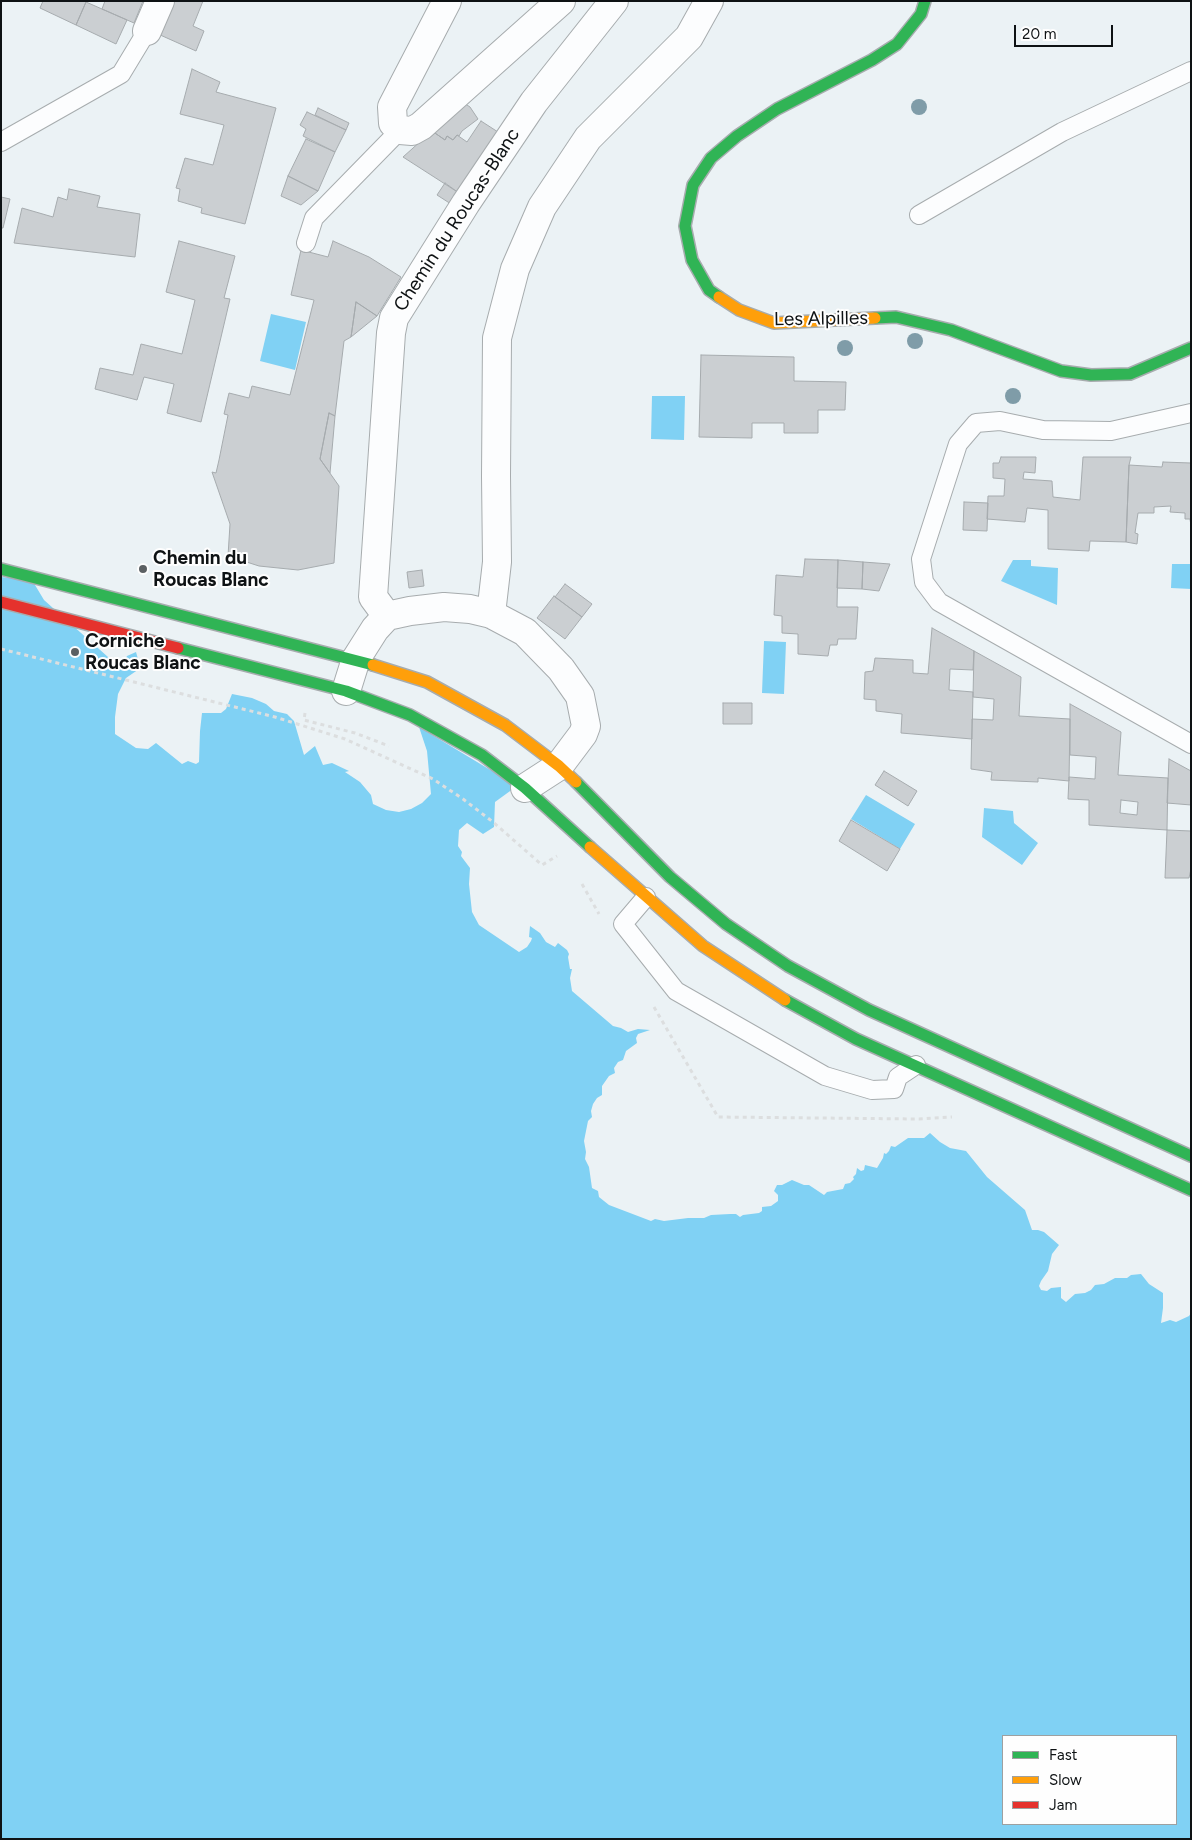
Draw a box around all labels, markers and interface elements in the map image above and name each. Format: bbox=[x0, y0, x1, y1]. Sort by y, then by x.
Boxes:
scale bar bbox=[1017, 15, 1116, 47]
text: 20 m bbox=[1022, 25, 1056, 43]
street label: Chemin du Roucas-Blanc bbox=[389, 124, 525, 316]
street label: Les Alpilles bbox=[774, 307, 868, 331]
place label: Chemin du Roucas Blanc bbox=[153, 547, 269, 591]
marker: Chemin du Roucas Blanc bbox=[137, 563, 149, 575]
place label: Corniche Roucas Blanc bbox=[85, 630, 201, 674]
marker: Corniche Roucas Blanc bbox=[69, 646, 81, 658]
legend bbox=[1002, 1735, 1177, 1825]
text: Fast bbox=[1049, 1746, 1077, 1764]
text: Slow bbox=[1049, 1771, 1082, 1789]
text: Jam bbox=[1049, 1796, 1077, 1814]

